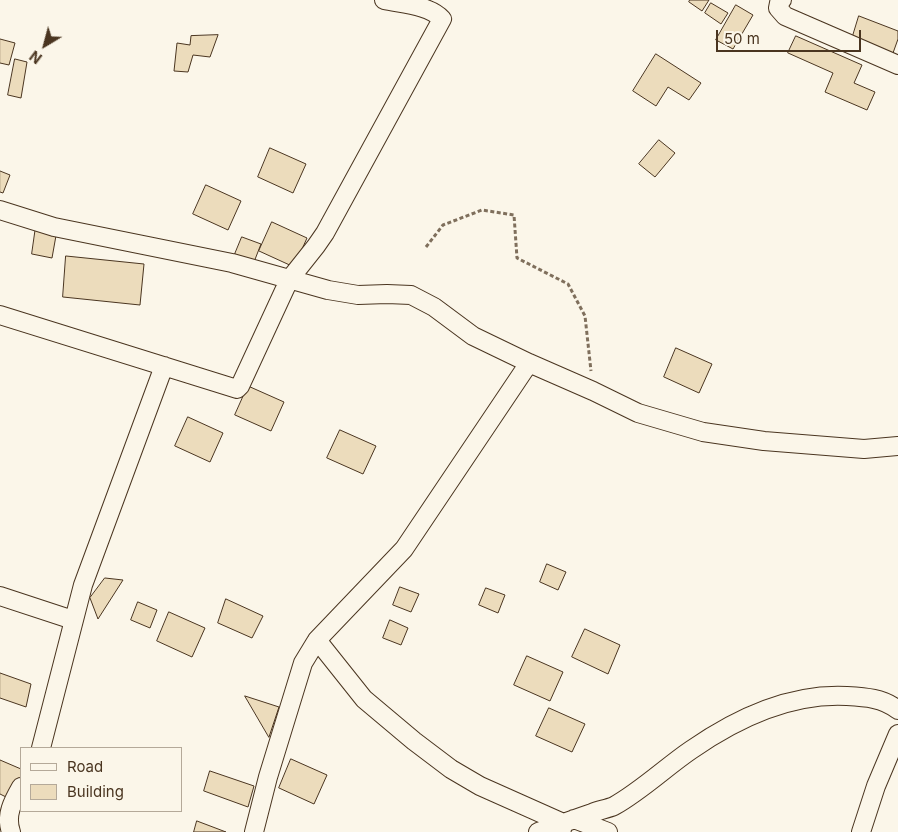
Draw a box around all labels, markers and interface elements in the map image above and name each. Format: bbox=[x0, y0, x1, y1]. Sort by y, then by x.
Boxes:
north arrow bbox=[20, 20, 70, 70]
scale bar bbox=[718, 20, 863, 52]
text: 50 m bbox=[724, 29, 760, 48]
text: N bbox=[26, 47, 45, 67]
legend bbox=[20, 747, 182, 812]
text: Road bbox=[67, 757, 103, 776]
text: Building bbox=[67, 782, 124, 801]

